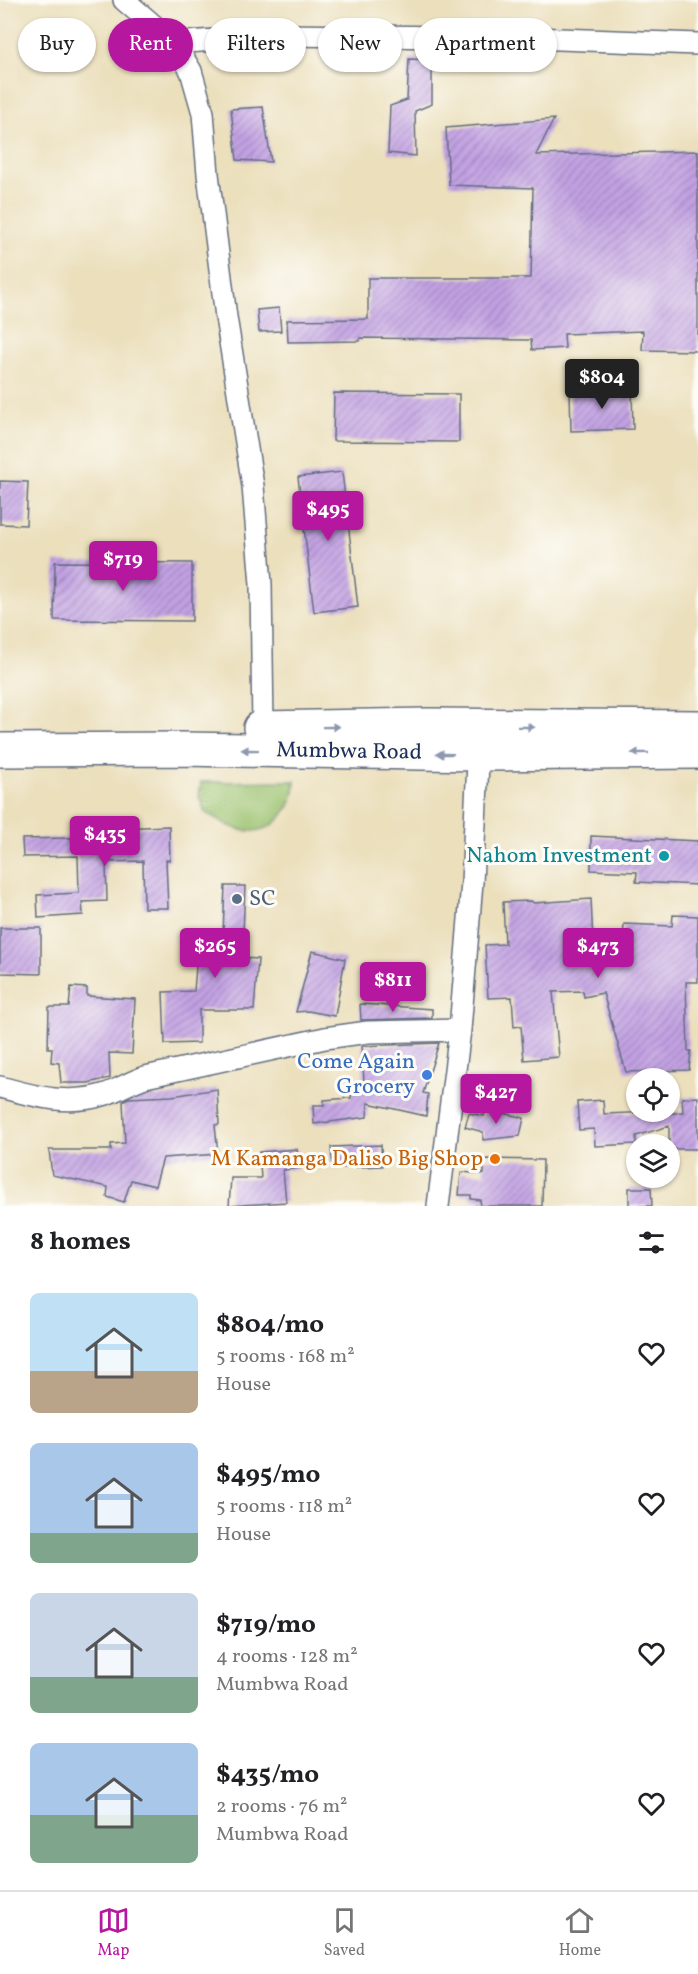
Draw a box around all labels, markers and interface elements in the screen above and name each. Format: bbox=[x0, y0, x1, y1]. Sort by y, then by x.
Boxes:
chip: Buy bbox=[18, 18, 96, 72]
chip: Rent bbox=[108, 18, 193, 72]
chip: Filters bbox=[205, 18, 306, 72]
chip: New bbox=[318, 18, 402, 72]
chip: Apartment bbox=[414, 18, 557, 72]
pin: $804 bbox=[566, 359, 638, 410]
text: $804 bbox=[579, 364, 625, 392]
pin: $495 bbox=[292, 491, 364, 542]
text: $495 bbox=[306, 496, 350, 524]
pin: $719 bbox=[87, 541, 159, 592]
text: $719 bbox=[103, 546, 143, 574]
one-way arrow bbox=[322, 722, 341, 732]
one-way arrow bbox=[517, 722, 536, 731]
street label: Mumbwa Road bbox=[276, 735, 422, 769]
one-way arrow bbox=[240, 745, 259, 755]
one-way arrow bbox=[630, 748, 649, 758]
one-way arrow bbox=[435, 749, 454, 758]
pin: $435 bbox=[69, 816, 141, 867]
text: $435 bbox=[84, 821, 126, 849]
place label: Nahom Investment bbox=[466, 841, 652, 872]
marker: Nahom Investment bbox=[657, 849, 671, 863]
place label: SC bbox=[249, 884, 276, 915]
marker: SC bbox=[230, 892, 244, 906]
pin: $265 bbox=[179, 928, 251, 979]
pin: $473 bbox=[562, 928, 634, 979]
text: $265 bbox=[194, 933, 236, 961]
text: $473 bbox=[577, 933, 619, 961]
pin: $811 bbox=[357, 962, 429, 1013]
text: $811 bbox=[374, 967, 412, 995]
place label: Come Again Grocery bbox=[297, 1047, 415, 1103]
marker: Come Again Grocery bbox=[420, 1068, 434, 1082]
map controls bbox=[626, 1068, 680, 1188]
button: locate bbox=[626, 1068, 680, 1122]
pin: $427 bbox=[460, 1074, 532, 1125]
text: $427 bbox=[474, 1079, 518, 1107]
button: layers bbox=[626, 1134, 680, 1188]
place label: M Kamanga Daliso Big Shop bbox=[211, 1144, 483, 1175]
marker: M Kamanga Daliso Big Shop bbox=[488, 1152, 502, 1166]
text: 8 homes bbox=[30, 1224, 131, 1260]
icon: filters bbox=[635, 1226, 668, 1259]
text: $804/mo bbox=[216, 1307, 324, 1343]
icon: home bbox=[78, 1317, 150, 1389]
icon: heart bbox=[635, 1337, 668, 1370]
text: 5 rooms · 168 m² bbox=[216, 1343, 355, 1371]
text: House bbox=[216, 1371, 271, 1399]
text: $495/mo bbox=[216, 1457, 320, 1493]
icon: home bbox=[78, 1467, 150, 1539]
icon: heart bbox=[635, 1487, 668, 1520]
text: 5 rooms · 118 m² bbox=[216, 1493, 352, 1521]
text: House bbox=[216, 1521, 271, 1549]
text: $719/mo bbox=[216, 1607, 316, 1643]
icon: home bbox=[78, 1617, 150, 1689]
icon: heart bbox=[635, 1637, 668, 1670]
text: 4 rooms · 128 m² bbox=[216, 1643, 358, 1671]
text: Mumbwa Road bbox=[216, 1671, 349, 1699]
text: $435/mo bbox=[216, 1757, 319, 1793]
icon: home bbox=[78, 1767, 150, 1839]
icon: heart bbox=[635, 1787, 668, 1820]
text: 2 rooms · 76 m² bbox=[216, 1793, 348, 1821]
text: Mumbwa Road bbox=[216, 1821, 349, 1849]
tab: Map bbox=[97, 1904, 130, 1962]
tab: Saved bbox=[324, 1904, 365, 1962]
tab: Home bbox=[559, 1904, 601, 1962]

